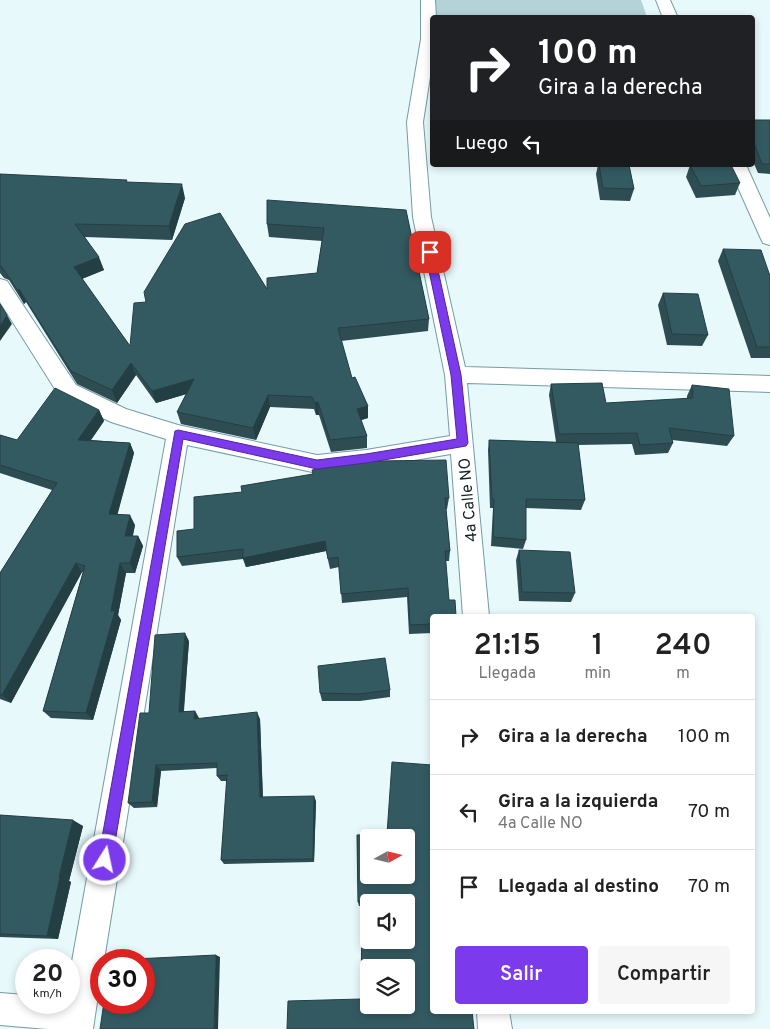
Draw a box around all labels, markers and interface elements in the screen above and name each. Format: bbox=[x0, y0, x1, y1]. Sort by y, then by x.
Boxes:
text: 100 m bbox=[538, 32, 638, 76]
icon: right bbox=[455, 35, 520, 100]
text: Gira a la derecha bbox=[538, 75, 703, 102]
icon: left bbox=[518, 130, 546, 158]
text: Luego bbox=[455, 132, 508, 156]
pin bbox=[409, 231, 451, 273]
icon: arrive bbox=[416, 238, 444, 266]
street label: 4a Calle NO bbox=[455, 457, 483, 543]
text: 21:15 bbox=[474, 628, 541, 665]
text: 1 bbox=[592, 628, 604, 665]
text: 240 bbox=[655, 628, 711, 665]
text: Llegada bbox=[479, 664, 536, 684]
text: min bbox=[584, 664, 611, 684]
text: m bbox=[676, 664, 690, 684]
icon: right bbox=[455, 723, 483, 751]
text: Gira a la derecha bbox=[498, 725, 648, 749]
text: 100 m bbox=[678, 725, 730, 749]
text: Gira a la izquierda bbox=[498, 790, 658, 814]
icon: left bbox=[455, 798, 483, 826]
text: 70 m bbox=[688, 800, 730, 824]
text: 4a Calle NO bbox=[498, 814, 583, 834]
north arrow bbox=[360, 829, 415, 884]
map controls bbox=[360, 829, 415, 1014]
position arrow bbox=[78, 833, 130, 885]
icon: arrive bbox=[455, 873, 483, 901]
text: Llegada al destino bbox=[498, 875, 659, 899]
text: 70 m bbox=[688, 875, 730, 899]
button: sound bbox=[360, 894, 415, 949]
button: Salir bbox=[455, 946, 588, 1004]
button: Compartir bbox=[598, 946, 730, 1004]
speed limit sign: 30 bbox=[90, 949, 155, 1014]
text: 20 bbox=[32, 959, 63, 991]
button: layers bbox=[360, 959, 415, 1014]
text: km/h bbox=[33, 986, 62, 1002]

